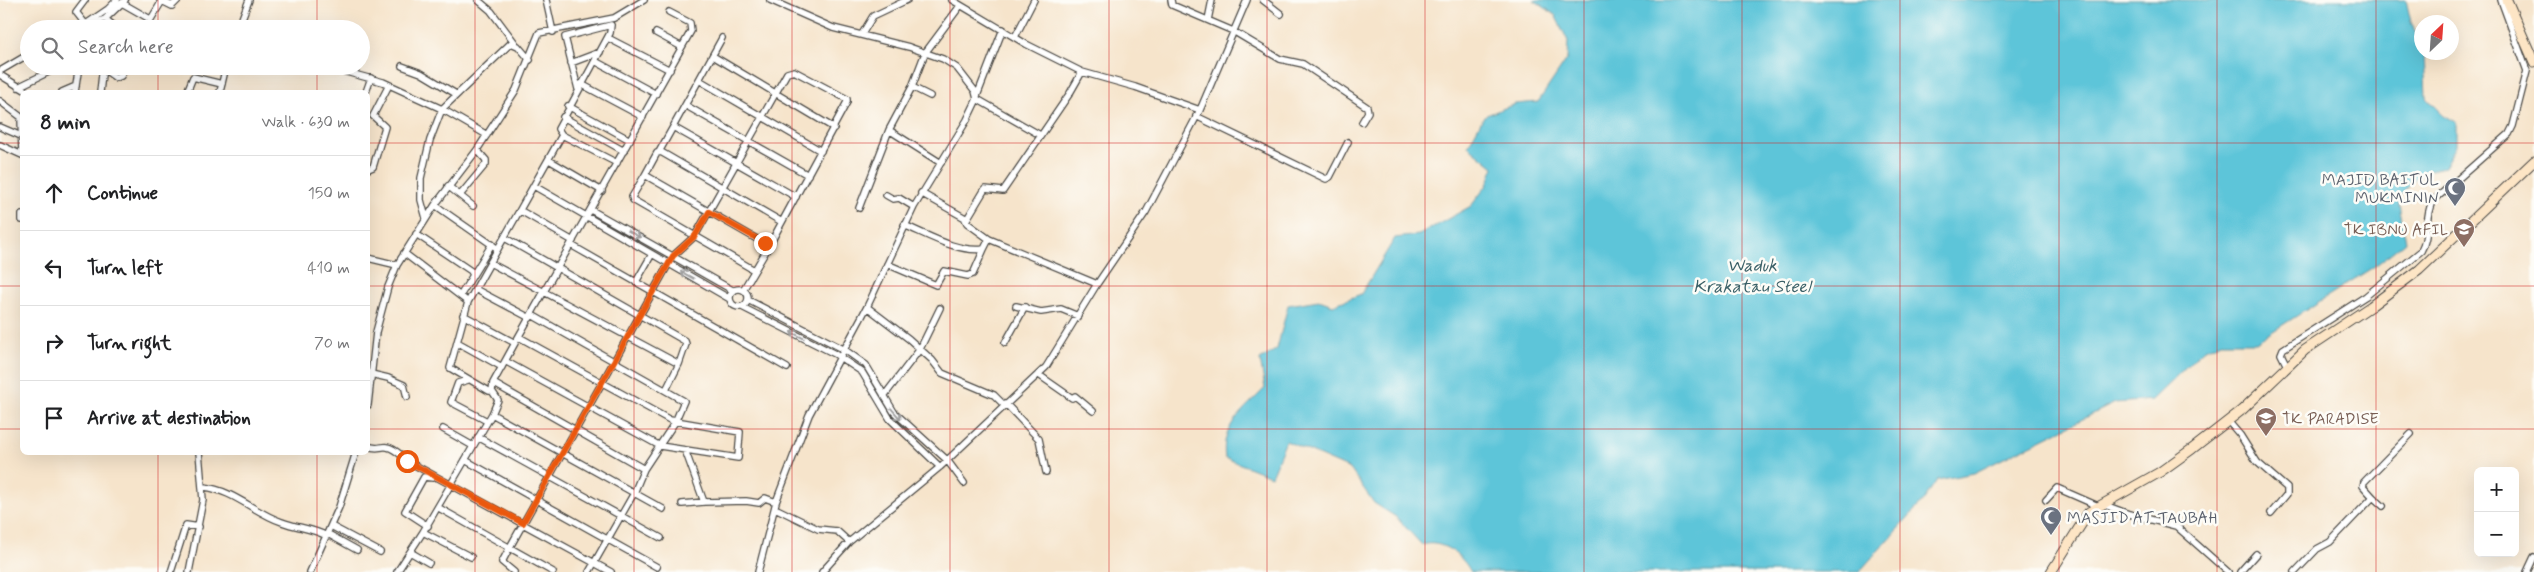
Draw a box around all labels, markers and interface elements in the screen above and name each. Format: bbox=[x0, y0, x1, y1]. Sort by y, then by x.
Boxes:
north arrow bbox=[2414, 15, 2459, 60]
search box bbox=[20, 20, 370, 75]
icon: search bbox=[38, 34, 66, 62]
text: Search here bbox=[78, 35, 174, 60]
text: 8 min bbox=[40, 109, 91, 137]
text: Walk · 630 m bbox=[261, 112, 350, 133]
place label: MAJID BAITUL MUKMININ bbox=[2322, 170, 2439, 209]
mosque icon: MAJID BAITUL MUKMININ bbox=[2443, 176, 2467, 207]
icon: ahead bbox=[40, 179, 68, 207]
text: Continue bbox=[87, 181, 158, 206]
text: 150 m bbox=[308, 183, 350, 204]
school or university icon: TK IBNU AFIL bbox=[2452, 217, 2476, 248]
place label: TK IBNU AFIL bbox=[2344, 220, 2448, 241]
one-way arrow bbox=[626, 229, 641, 239]
route end bbox=[754, 232, 777, 255]
icon: left bbox=[40, 254, 68, 282]
water label: Waduk Krakatau Steel bbox=[1693, 254, 1813, 299]
text: Turn left bbox=[87, 256, 163, 281]
text: 410 m bbox=[307, 258, 350, 279]
one-way arrow bbox=[680, 270, 695, 280]
icon: right bbox=[40, 329, 68, 357]
one-way arrow bbox=[790, 330, 805, 339]
text: Turn right bbox=[87, 331, 171, 356]
text: 70 m bbox=[314, 333, 350, 354]
icon: arrive bbox=[40, 404, 68, 432]
text: Arrive at destination bbox=[87, 406, 251, 431]
school or university icon: TK PARADISE bbox=[2254, 406, 2278, 437]
one-way arrow bbox=[890, 407, 901, 420]
place label: TK PARADISE bbox=[2282, 409, 2379, 430]
route start bbox=[396, 450, 419, 473]
map controls bbox=[2474, 467, 2519, 557]
button: + bbox=[2474, 467, 2519, 512]
mosque icon: MASJID AT TAUBAH bbox=[2039, 505, 2063, 536]
place label: MASJID AT TAUBAH bbox=[2067, 508, 2217, 529]
button: − bbox=[2474, 512, 2519, 557]

